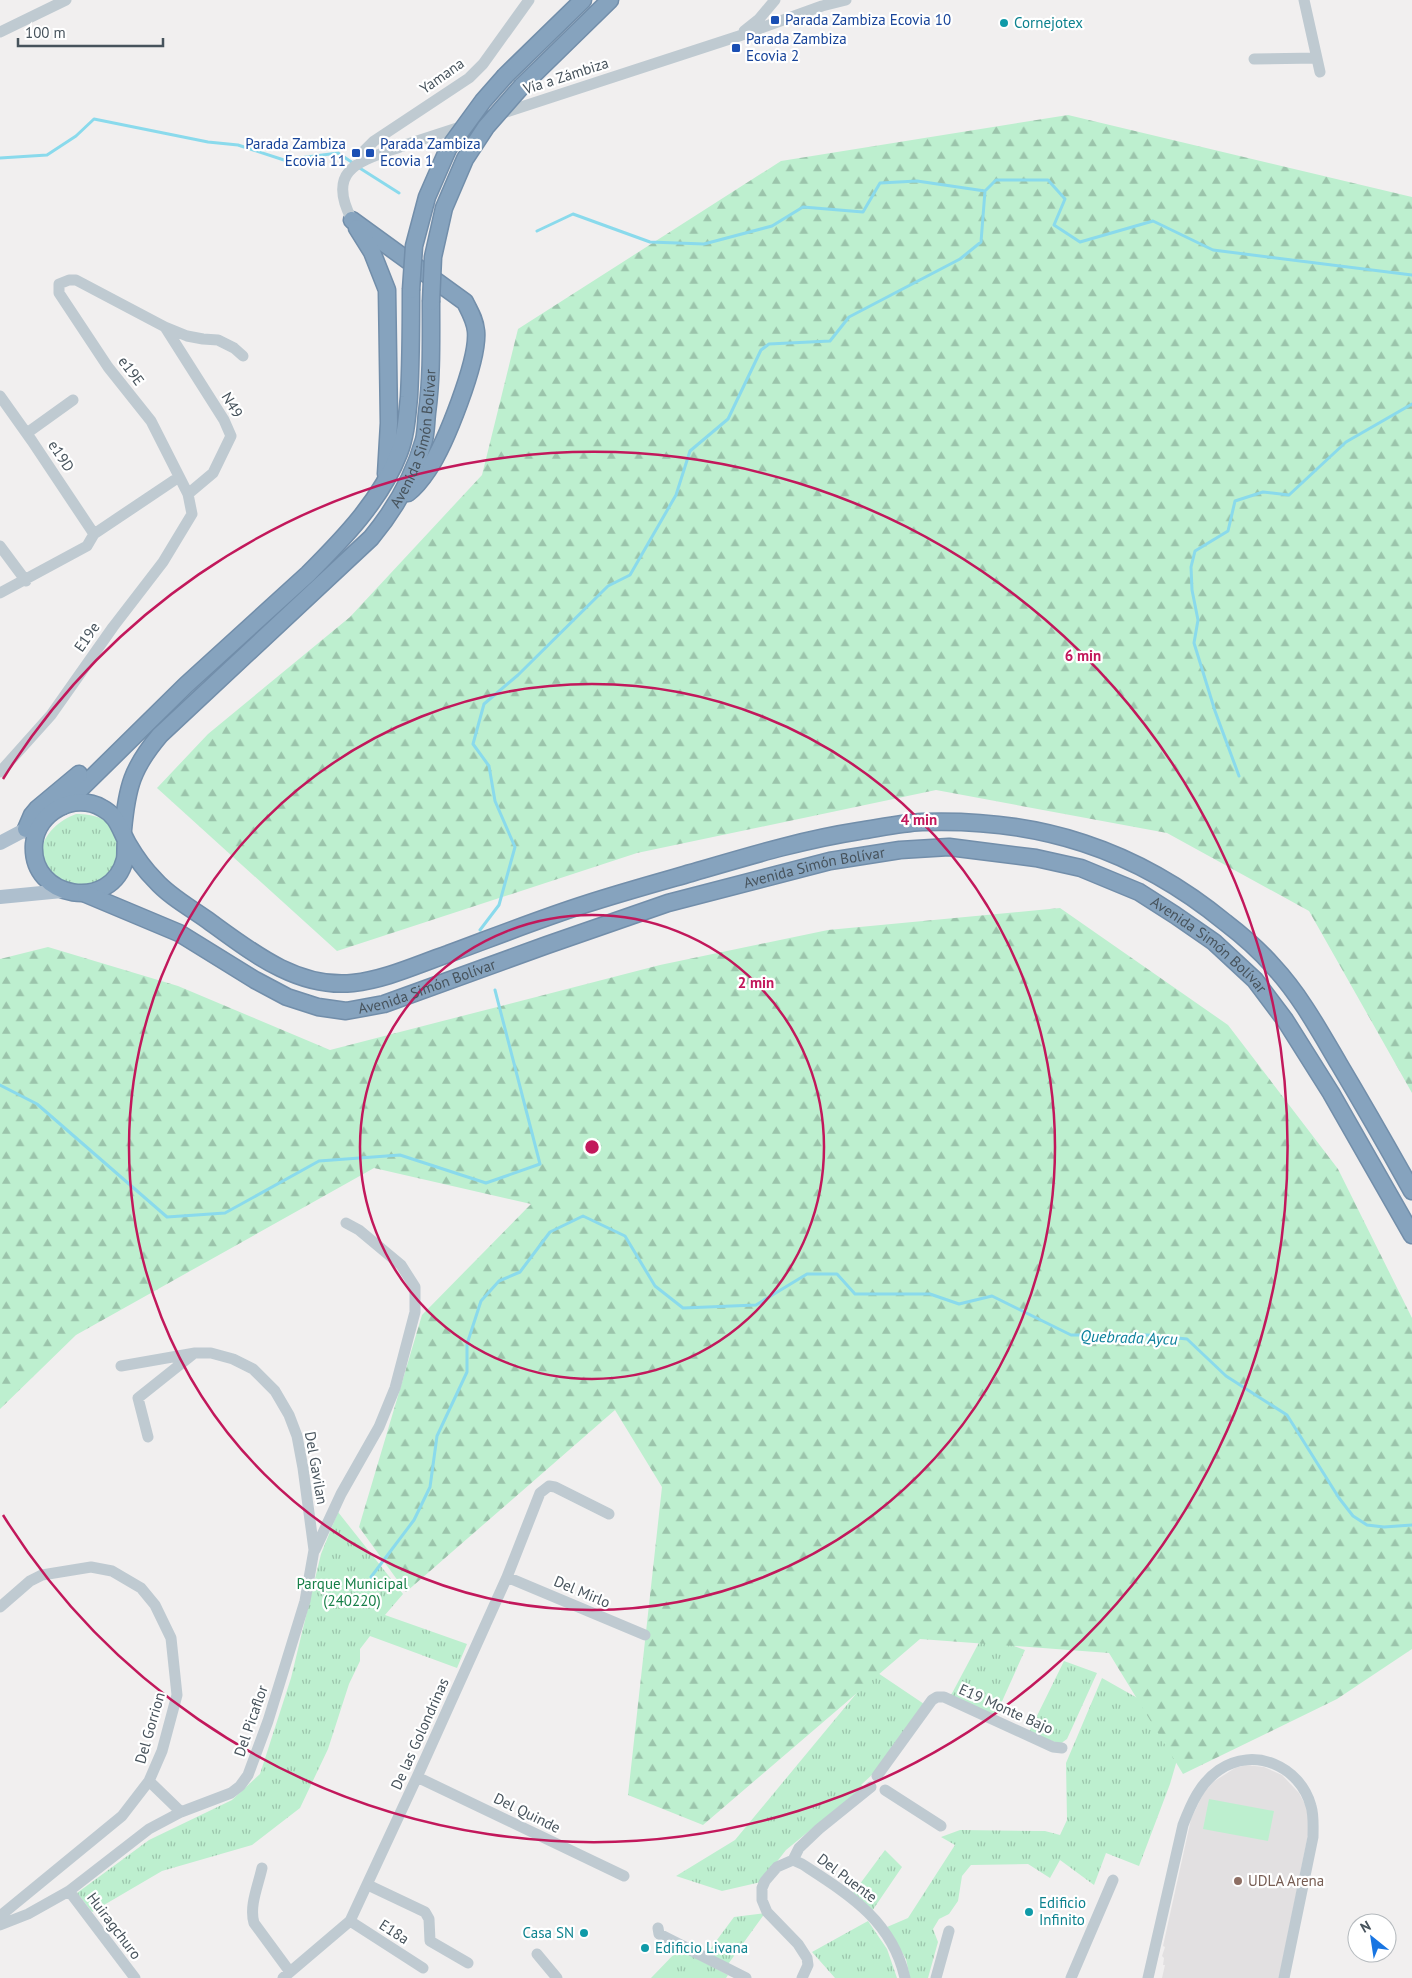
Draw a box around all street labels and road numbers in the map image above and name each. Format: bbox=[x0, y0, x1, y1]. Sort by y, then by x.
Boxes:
street label: Yamana bbox=[416, 53, 468, 98]
street label: Vía a Zámbiza bbox=[520, 53, 611, 99]
street label: e19E bbox=[114, 352, 149, 389]
street label: Avenida Simón Bolívar bbox=[385, 369, 440, 511]
street label: N49 bbox=[217, 389, 247, 421]
street label: e19D bbox=[44, 436, 79, 475]
street label: E19e bbox=[70, 618, 104, 655]
street label: Avenida Simón Bolívar bbox=[741, 843, 886, 892]
street label: Avenida Simón Bolívar bbox=[1147, 892, 1271, 996]
street label: Avenida Simón Bolívar bbox=[357, 954, 498, 1018]
street label: Del Gavilan bbox=[301, 1430, 332, 1506]
street label: Del Mirlo bbox=[551, 1571, 613, 1612]
street label: De las Golondrinas bbox=[386, 1675, 453, 1793]
street label: E19 Monte Bajo bbox=[956, 1679, 1056, 1738]
street label: Del Picaflor bbox=[229, 1683, 272, 1759]
street label: Del Gorrion bbox=[130, 1690, 169, 1766]
street label: Del Quinde bbox=[491, 1788, 564, 1837]
street label: Del Puente bbox=[814, 1849, 881, 1906]
street label: Huiragchuro bbox=[83, 1888, 146, 1963]
street label: E18a bbox=[376, 1915, 413, 1948]

